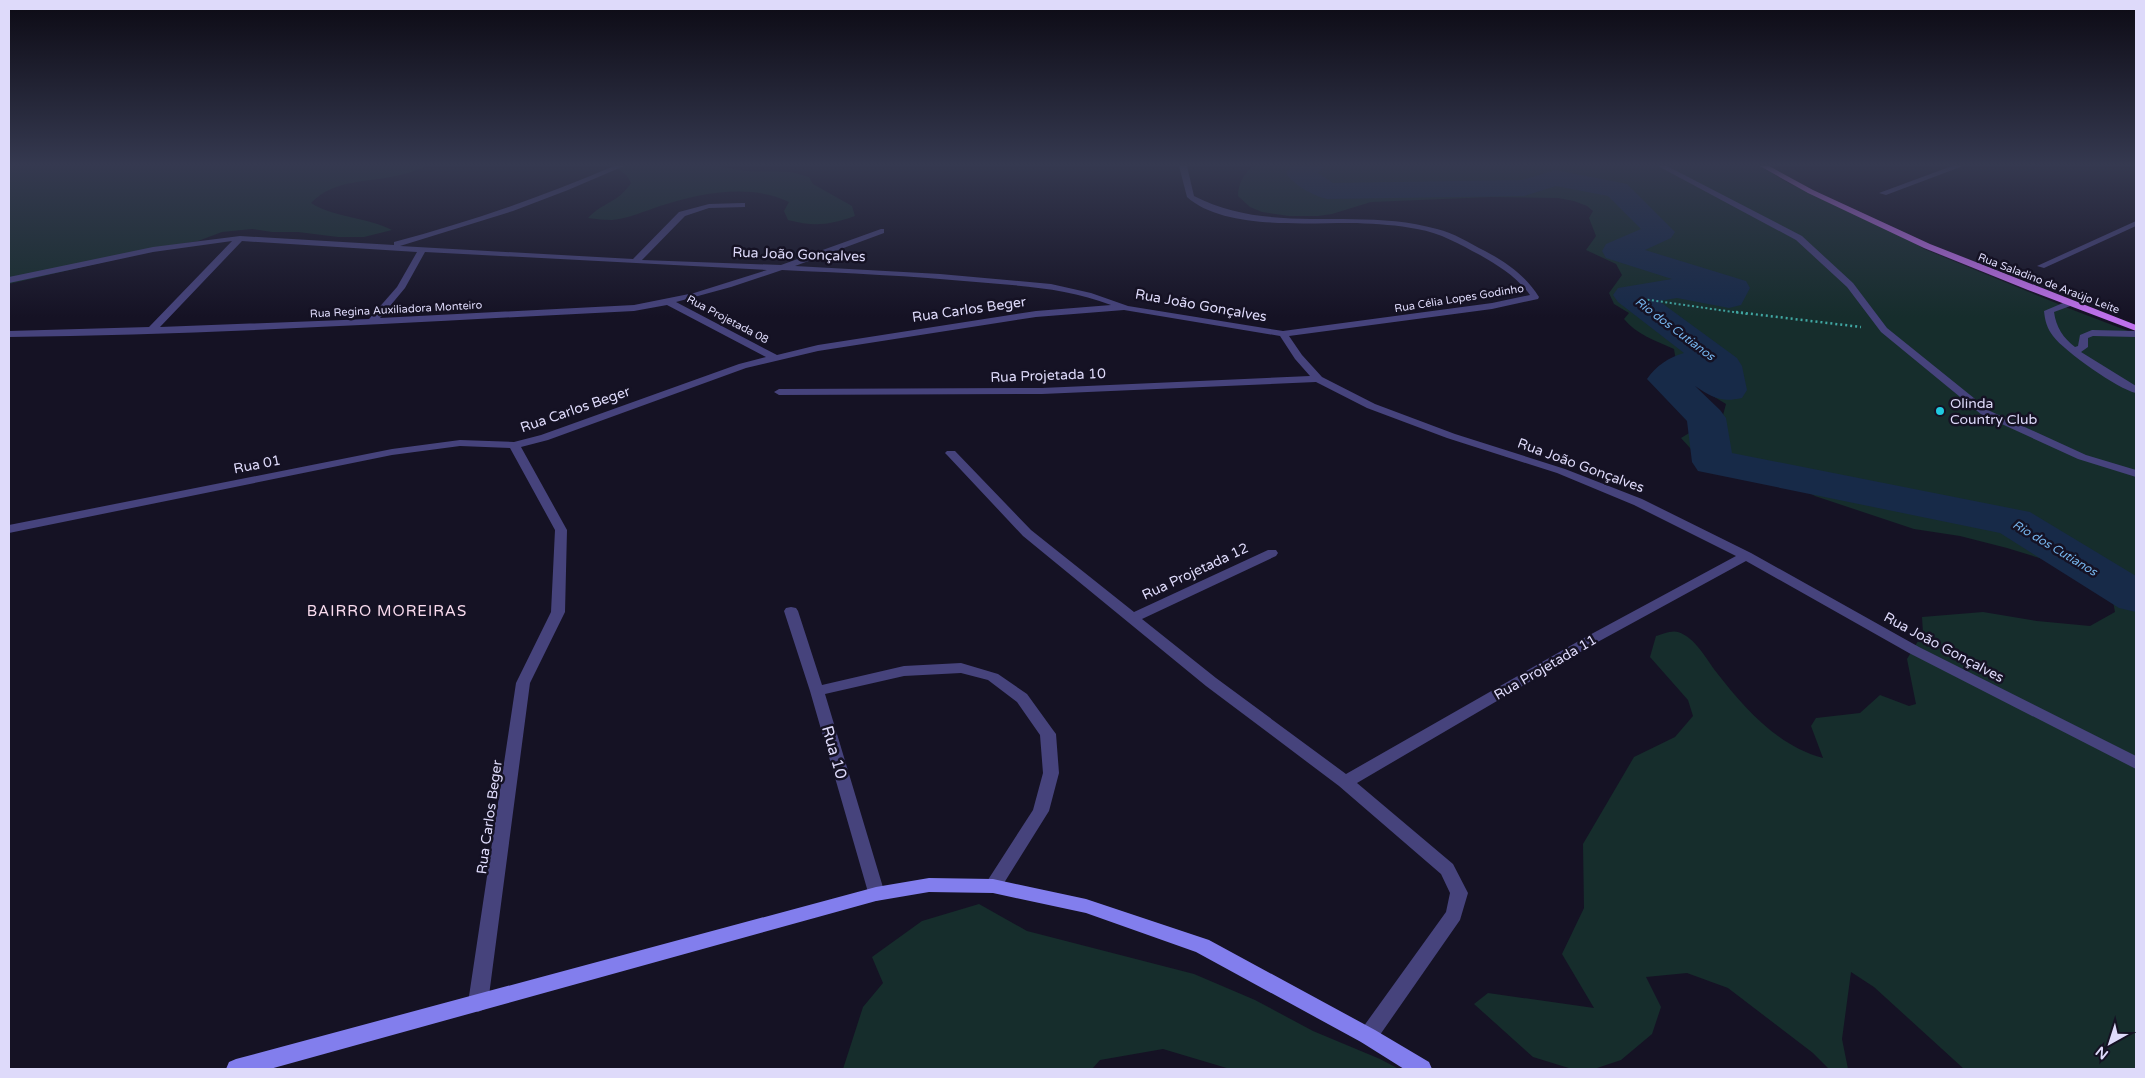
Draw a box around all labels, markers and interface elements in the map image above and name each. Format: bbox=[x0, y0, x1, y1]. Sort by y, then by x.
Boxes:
street label: Rua João Gonçalves bbox=[732, 244, 866, 265]
street label: Rua Saladino de Araújo Leite bbox=[1976, 250, 2121, 317]
street label: Rua Célia Lopes Godinho bbox=[1393, 282, 1525, 315]
street label: Rua João Gonçalves bbox=[1134, 286, 1268, 326]
street label: Rua Projetada 08 bbox=[685, 292, 771, 347]
street label: Rua Carlos Beger bbox=[911, 293, 1028, 326]
water label: Rio dos Cutianos bbox=[1632, 295, 1718, 364]
street label: Rua Regina Auxiliadora Monteiro bbox=[310, 298, 483, 321]
street label: Rua Projetada 10 bbox=[990, 365, 1106, 386]
street label: Rua Carlos Beger bbox=[518, 383, 633, 436]
place label: Olinda Country Club bbox=[1950, 395, 2038, 428]
marker: Olinda Country Club bbox=[1934, 405, 1946, 417]
street label: Rua João Gonçalves bbox=[1515, 435, 1647, 496]
street label: Rua 01 bbox=[232, 452, 282, 477]
water label: Rio dos Cutianos bbox=[2010, 517, 2101, 579]
street label: Rua Projetada 12 bbox=[1139, 539, 1251, 604]
district label: BAIRRO MOREIRAS bbox=[307, 602, 467, 620]
street label: Rua João Gonçalves bbox=[1881, 609, 2007, 686]
street label: Rua Projetada 11 bbox=[1491, 631, 1600, 704]
street label: Rua 10 bbox=[817, 723, 851, 781]
street label: Rua Carlos Beger bbox=[473, 758, 506, 875]
north arrow bbox=[2085, 1018, 2135, 1068]
text: N bbox=[2092, 1043, 2112, 1063]

